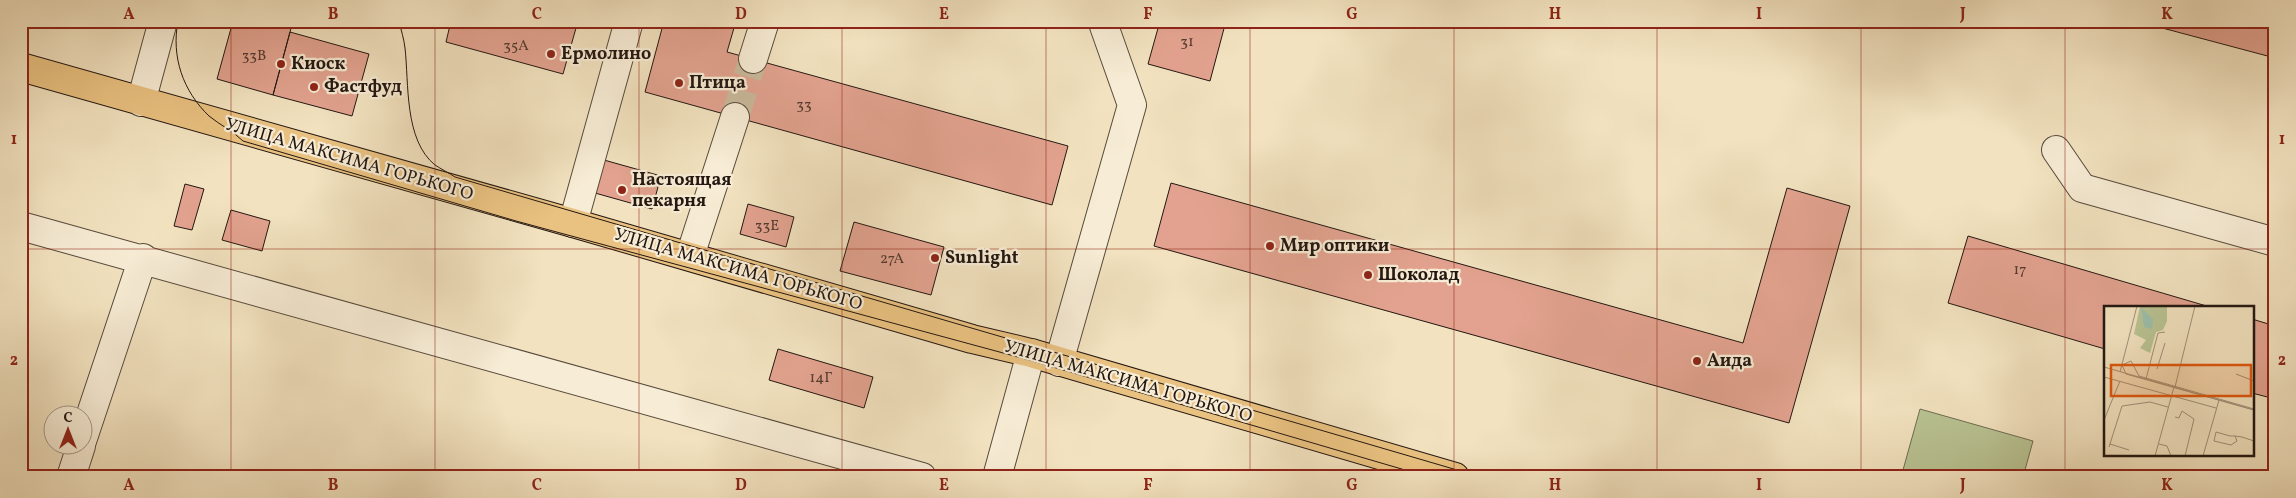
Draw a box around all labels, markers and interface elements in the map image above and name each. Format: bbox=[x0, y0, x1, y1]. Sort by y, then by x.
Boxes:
text: A bbox=[123, 4, 135, 26]
text: B bbox=[328, 4, 339, 26]
text: C bbox=[532, 4, 542, 26]
text: D bbox=[735, 4, 747, 26]
text: E bbox=[939, 4, 949, 26]
text: F bbox=[1143, 4, 1153, 26]
text: G bbox=[1346, 4, 1358, 26]
text: H bbox=[1549, 4, 1561, 26]
text: I bbox=[1756, 4, 1762, 26]
text: J bbox=[1959, 4, 1966, 26]
text: K bbox=[2161, 4, 2173, 26]
house number: 31 bbox=[1180, 32, 1194, 53]
house number: 35А bbox=[503, 36, 529, 57]
place label: Ермолино bbox=[561, 42, 651, 67]
house number: 33В bbox=[242, 46, 266, 67]
marker: Ермолино bbox=[545, 48, 557, 60]
place label: Киоск bbox=[291, 52, 345, 77]
marker: Киоск bbox=[275, 58, 287, 70]
place label: Птица bbox=[689, 71, 746, 96]
place label: Фастфуд bbox=[324, 75, 402, 100]
marker: Птица bbox=[673, 77, 685, 89]
marker: Фастфуд bbox=[308, 81, 320, 93]
house number: 33 bbox=[796, 95, 812, 116]
street label: УЛИЦА МАКСИМА ГОРЬКОГО bbox=[222, 112, 476, 208]
text: 1 bbox=[11, 129, 17, 151]
text: 1 bbox=[2279, 129, 2285, 151]
place label: Настоящая пекарня bbox=[632, 168, 731, 214]
marker: Настоящая пекарня bbox=[616, 184, 628, 196]
house number: 33Е bbox=[755, 216, 779, 237]
street label: УЛИЦА МАКСИМА ГОРЬКОГО bbox=[611, 222, 865, 318]
place label: Мир оптики bbox=[1280, 234, 1389, 259]
marker: Мир оптики bbox=[1264, 240, 1276, 252]
place label: Sunlight bbox=[945, 246, 1019, 271]
house number: 27А bbox=[880, 249, 904, 270]
marker: Sunlight bbox=[929, 252, 941, 264]
house number: 17 bbox=[2013, 260, 2027, 281]
place label: Шоколад bbox=[1378, 263, 1459, 288]
marker: Шоколад bbox=[1362, 269, 1374, 281]
inset map bbox=[2104, 306, 2254, 456]
street label: УЛИЦА МАКСИМА ГОРЬКОГО bbox=[1001, 334, 1255, 430]
place label: Аида bbox=[1707, 349, 1752, 374]
text: 2 bbox=[10, 350, 18, 372]
text: 2 bbox=[2278, 350, 2286, 372]
marker: Аида bbox=[1691, 355, 1703, 367]
house number: 14Г bbox=[809, 368, 833, 389]
north arrow bbox=[42, 406, 92, 456]
text: С bbox=[63, 409, 73, 428]
text: A bbox=[123, 475, 135, 497]
text: B bbox=[328, 475, 339, 497]
text: C bbox=[532, 475, 542, 497]
text: D bbox=[735, 475, 747, 497]
text: E bbox=[939, 475, 949, 497]
text: F bbox=[1143, 475, 1153, 497]
text: G bbox=[1346, 475, 1358, 497]
text: H bbox=[1549, 475, 1561, 497]
text: I bbox=[1756, 475, 1762, 497]
text: J bbox=[1959, 475, 1966, 497]
text: K bbox=[2161, 475, 2173, 497]

